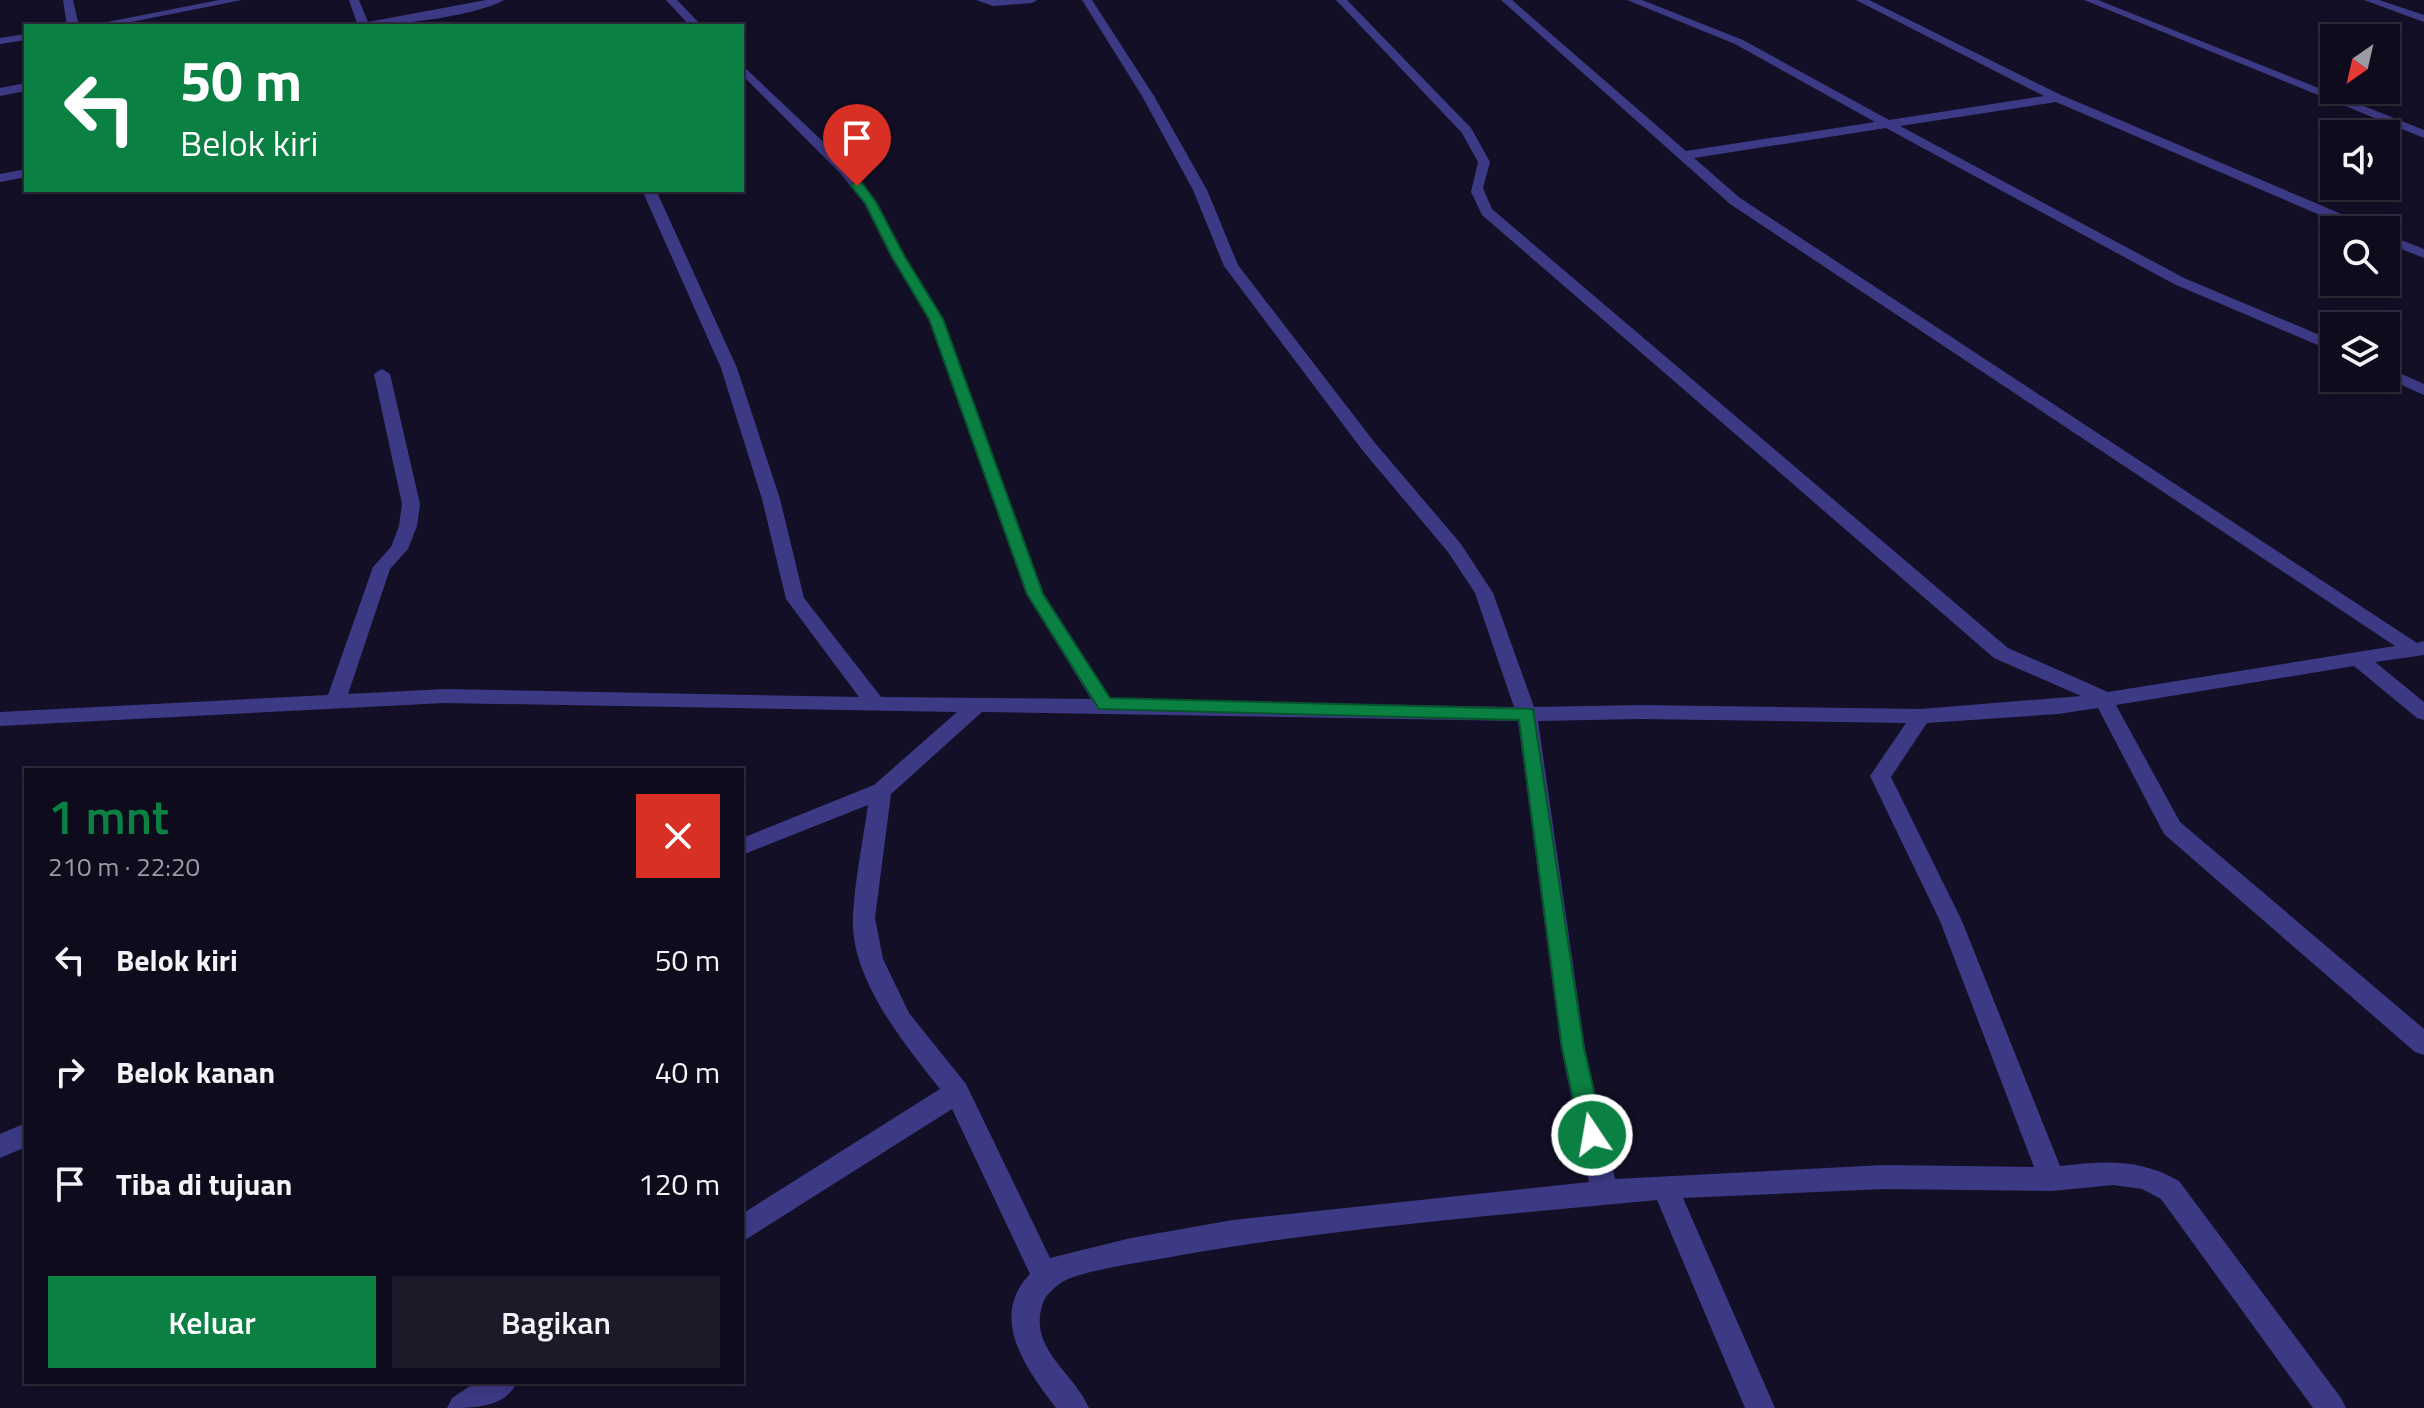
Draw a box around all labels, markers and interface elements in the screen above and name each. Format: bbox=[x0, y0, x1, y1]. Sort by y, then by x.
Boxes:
north arrow bbox=[2320, 24, 2400, 104]
map controls bbox=[2320, 24, 2400, 392]
text: 50 m bbox=[180, 38, 302, 123]
icon: left bbox=[48, 56, 152, 160]
pin bbox=[823, 104, 891, 186]
text: Belok kiri bbox=[180, 115, 318, 170]
icon: arrive bbox=[835, 116, 879, 160]
button: sound bbox=[2320, 120, 2400, 200]
button: search bbox=[2320, 216, 2400, 296]
button: layers bbox=[2320, 312, 2400, 392]
text: 1 mnt bbox=[48, 780, 169, 853]
button: close bbox=[636, 794, 720, 878]
text: 210 m · 22:20 bbox=[48, 847, 200, 886]
text: Belok kiri bbox=[116, 937, 238, 983]
text: 50 m bbox=[655, 937, 720, 983]
icon: left bbox=[48, 938, 92, 982]
text: Belok kanan bbox=[116, 1049, 275, 1095]
text: 40 m bbox=[655, 1049, 720, 1095]
icon: right bbox=[48, 1050, 92, 1094]
position arrow bbox=[1550, 1093, 1634, 1177]
text: Tiba di tujuan bbox=[116, 1161, 292, 1207]
text: 120 m bbox=[638, 1161, 720, 1207]
icon: arrive bbox=[48, 1162, 92, 1206]
button: Keluar bbox=[48, 1276, 376, 1368]
button: Bagikan bbox=[392, 1276, 720, 1368]

